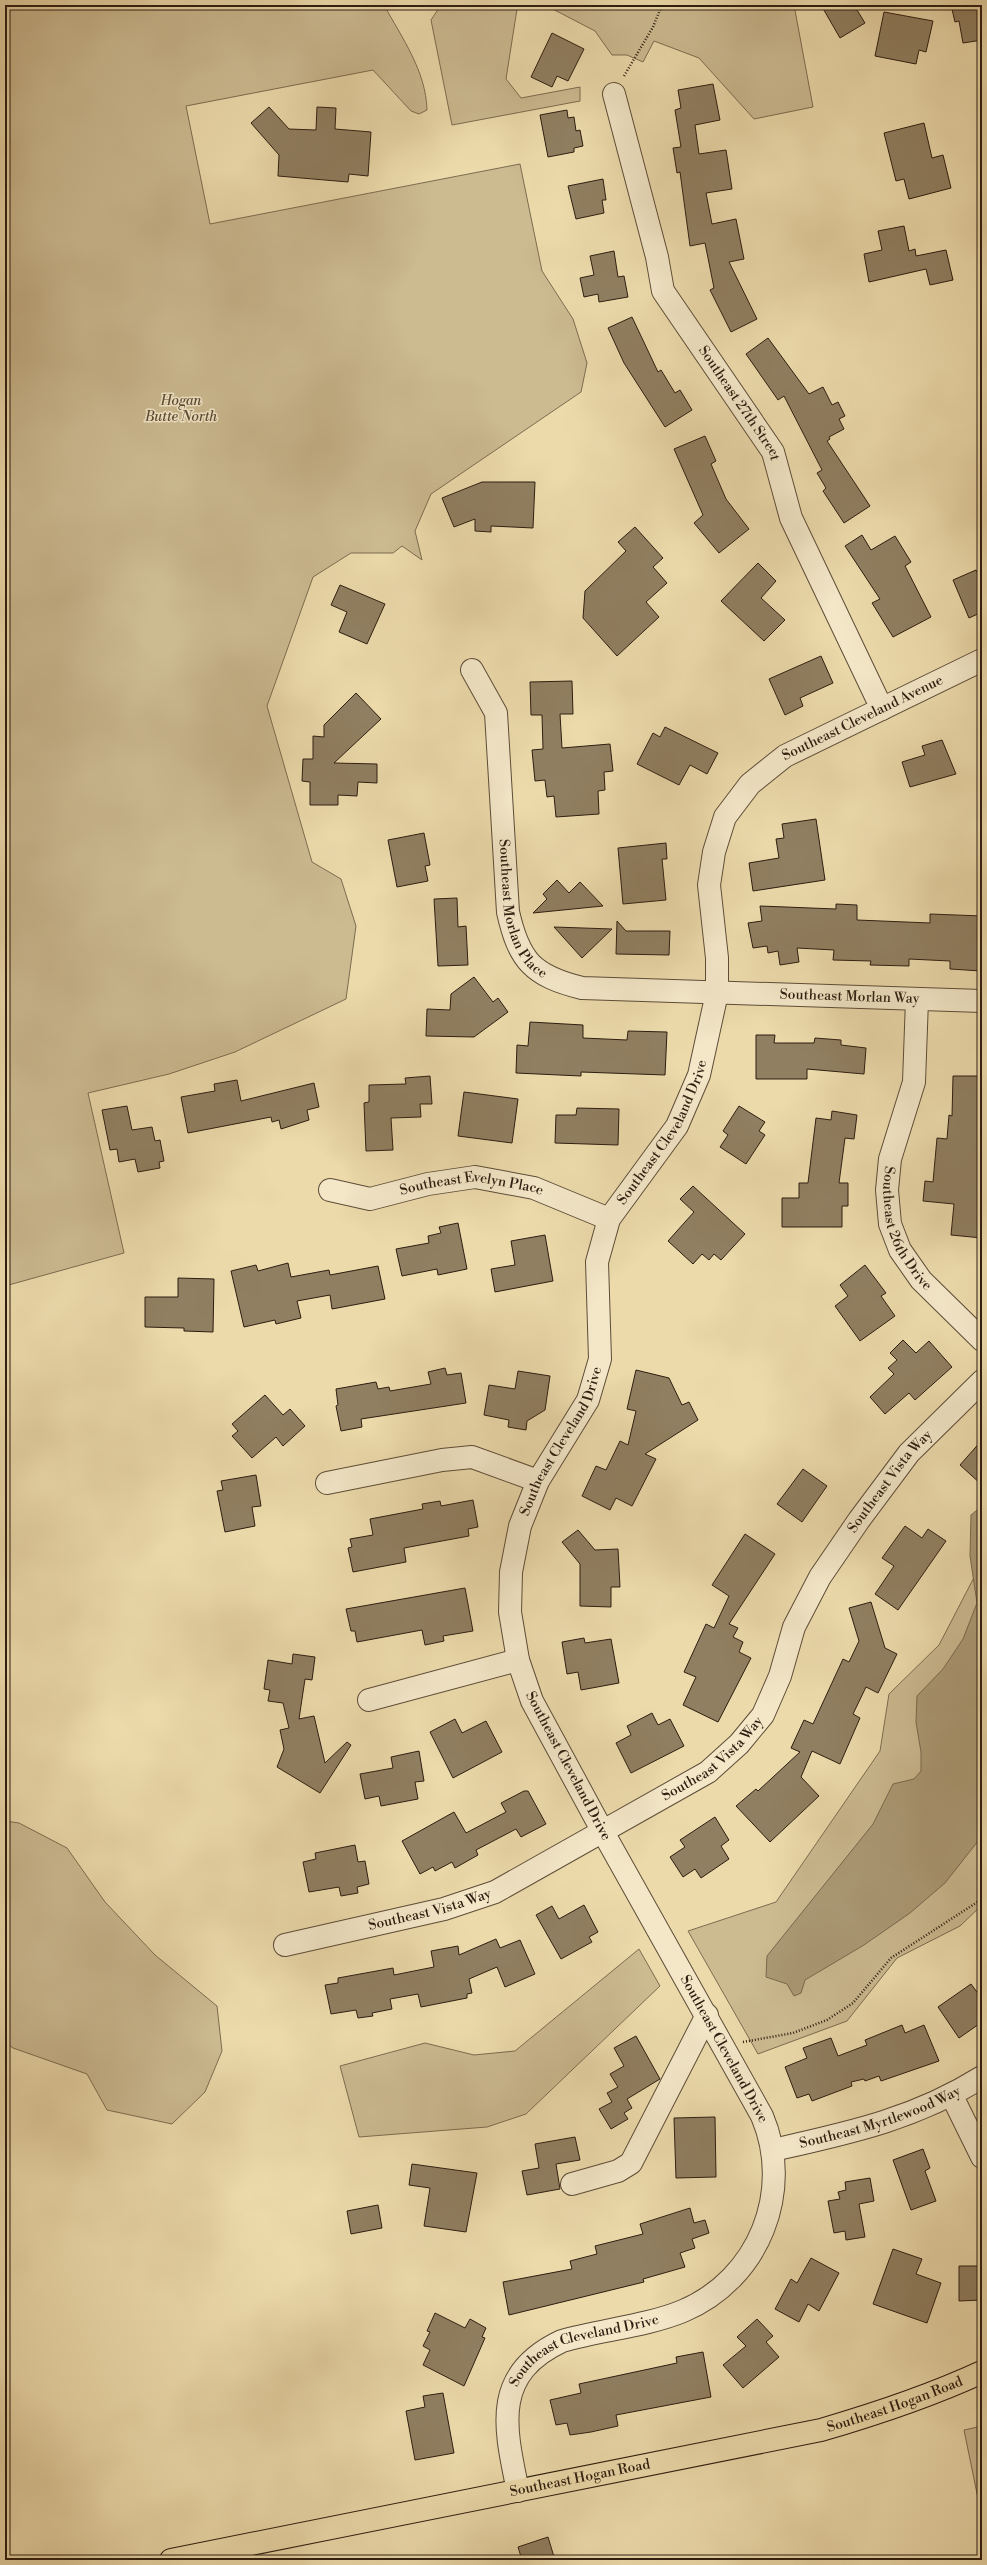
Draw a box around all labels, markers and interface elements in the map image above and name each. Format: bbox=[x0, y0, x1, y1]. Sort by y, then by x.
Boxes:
street label: Southeast 27th Street bbox=[694, 342, 784, 463]
park label: Hogan Butte North bbox=[144, 392, 217, 426]
street label: Southeast Cleveland Avenue bbox=[779, 671, 946, 765]
street label: Southeast Morlan Place bbox=[495, 838, 550, 983]
street label: Southeast Morlan Way bbox=[779, 985, 920, 1008]
street label: Southeast Cleveland Drive bbox=[613, 1058, 711, 1209]
street label: Southeast 26th Drive bbox=[878, 1165, 936, 1295]
street label: Southeast Evelyn Place bbox=[398, 1168, 546, 1200]
street label: Southeast Cleveland Drive bbox=[516, 1364, 606, 1519]
street label: Southeast Vista Way bbox=[844, 1426, 936, 1537]
street label: Southeast Cleveland Drive bbox=[521, 1688, 615, 1844]
street label: Southeast Vista Way bbox=[659, 1713, 767, 1805]
street label: Southeast Vista Way bbox=[367, 1885, 494, 1935]
street label: Southeast Cleveland Drive bbox=[676, 1972, 772, 2126]
street label: Southeast Myrtlewood Way bbox=[798, 2082, 964, 2153]
street label: Southeast Cleveland Drive bbox=[505, 2311, 661, 2390]
street label: Southeast Hogan Road bbox=[825, 2373, 966, 2437]
street label: Southeast Hogan Road bbox=[508, 2455, 652, 2501]

